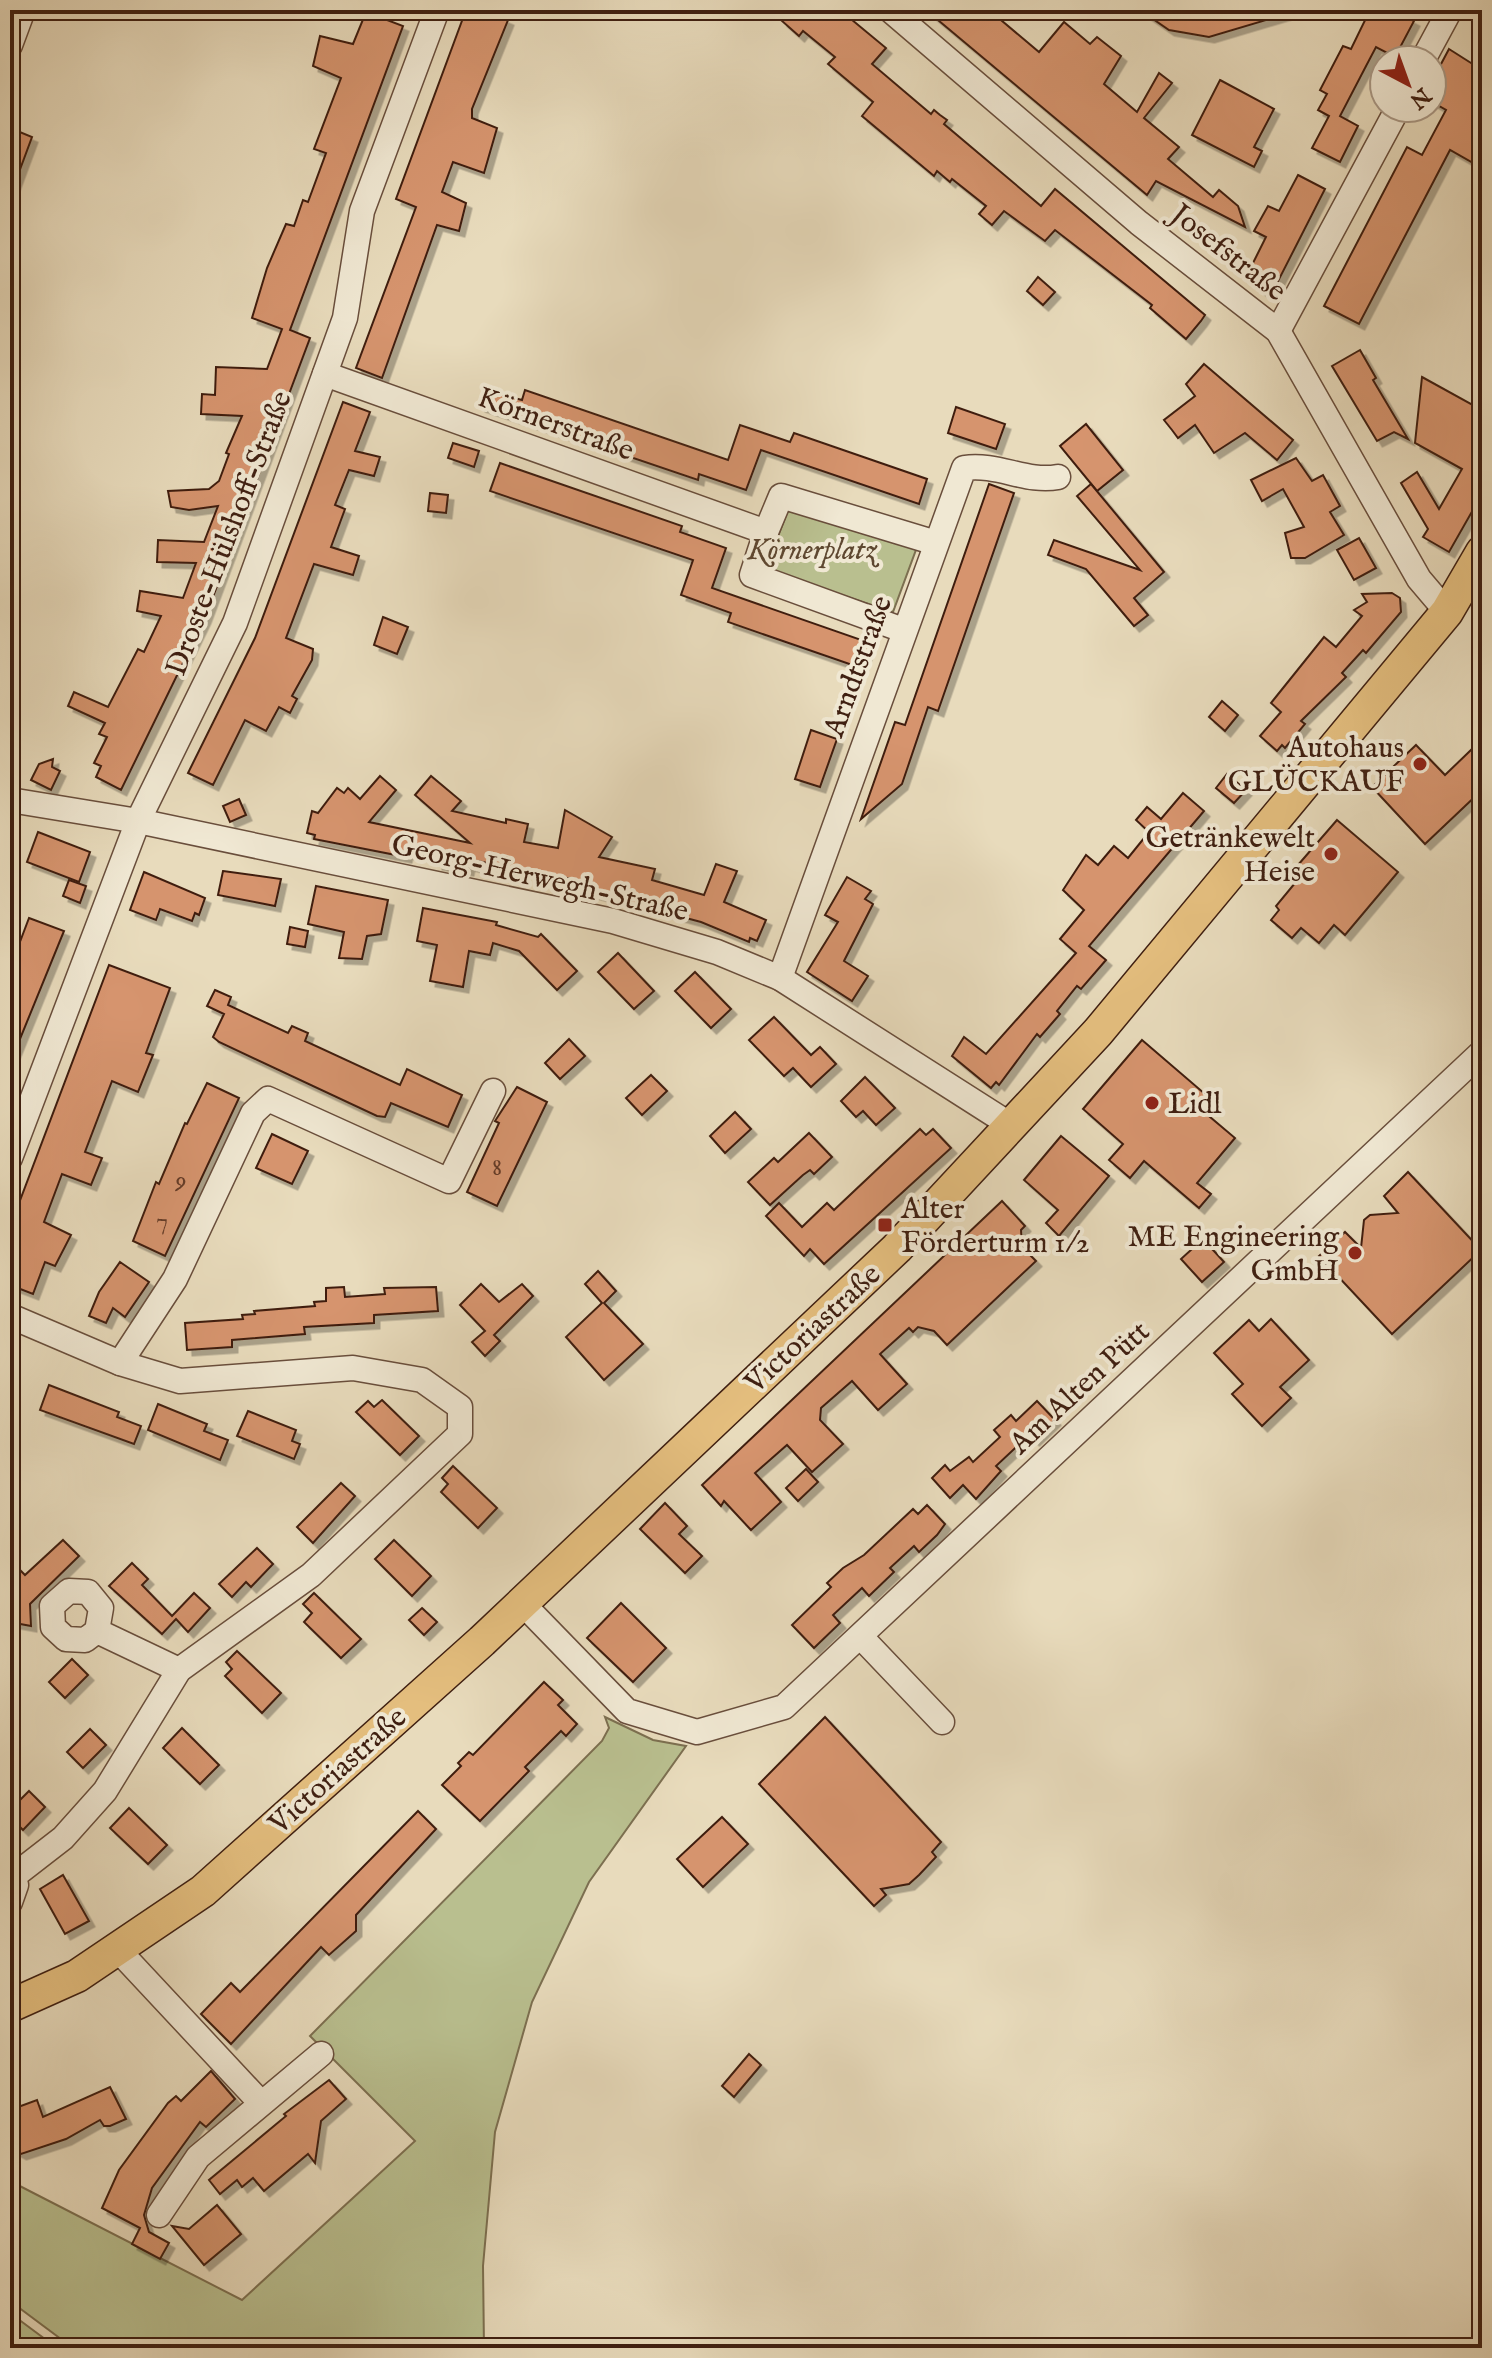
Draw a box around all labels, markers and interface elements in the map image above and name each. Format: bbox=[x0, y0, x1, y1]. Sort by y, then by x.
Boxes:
north arrow bbox=[1368, 44, 1448, 124]
text: N bbox=[1403, 80, 1437, 114]
street label: Josefstraße bbox=[1160, 195, 1293, 311]
street label: Körnerstraße bbox=[472, 379, 639, 471]
street label: Droste-Hülshoff-Straße bbox=[158, 386, 302, 682]
park label: Körnerplatz bbox=[746, 532, 879, 570]
street label: Arndtstraße bbox=[815, 591, 902, 743]
place label: Autohaus GLÜCKAUF bbox=[1228, 730, 1404, 802]
marker: Autohaus GLÜCKAUF bbox=[1411, 755, 1429, 773]
place label: Getränkewelt Heise bbox=[1146, 820, 1315, 892]
street label: Georg-Herwegh-Straße bbox=[387, 826, 692, 932]
marker: Getränkewelt Heise bbox=[1322, 845, 1340, 863]
place label: Lidl bbox=[1168, 1086, 1222, 1124]
marker: Lidl bbox=[1143, 1094, 1161, 1112]
house number: 8 bbox=[492, 1151, 502, 1184]
house number: 9 bbox=[174, 1164, 187, 1197]
place label: Alter Förderturm 1/2 bbox=[900, 1191, 1090, 1263]
house number: 7 bbox=[156, 1205, 168, 1238]
marker: Alter Förderturm 1/2 bbox=[876, 1216, 894, 1234]
place label: ME Engineering GmbH bbox=[1128, 1219, 1340, 1291]
marker: ME Engineering GmbH bbox=[1346, 1244, 1364, 1262]
street label: Victoriastraße bbox=[736, 1257, 889, 1403]
street label: Am Alten Pütt bbox=[1001, 1314, 1159, 1464]
street label: Victoriastraße bbox=[261, 1700, 415, 1844]

